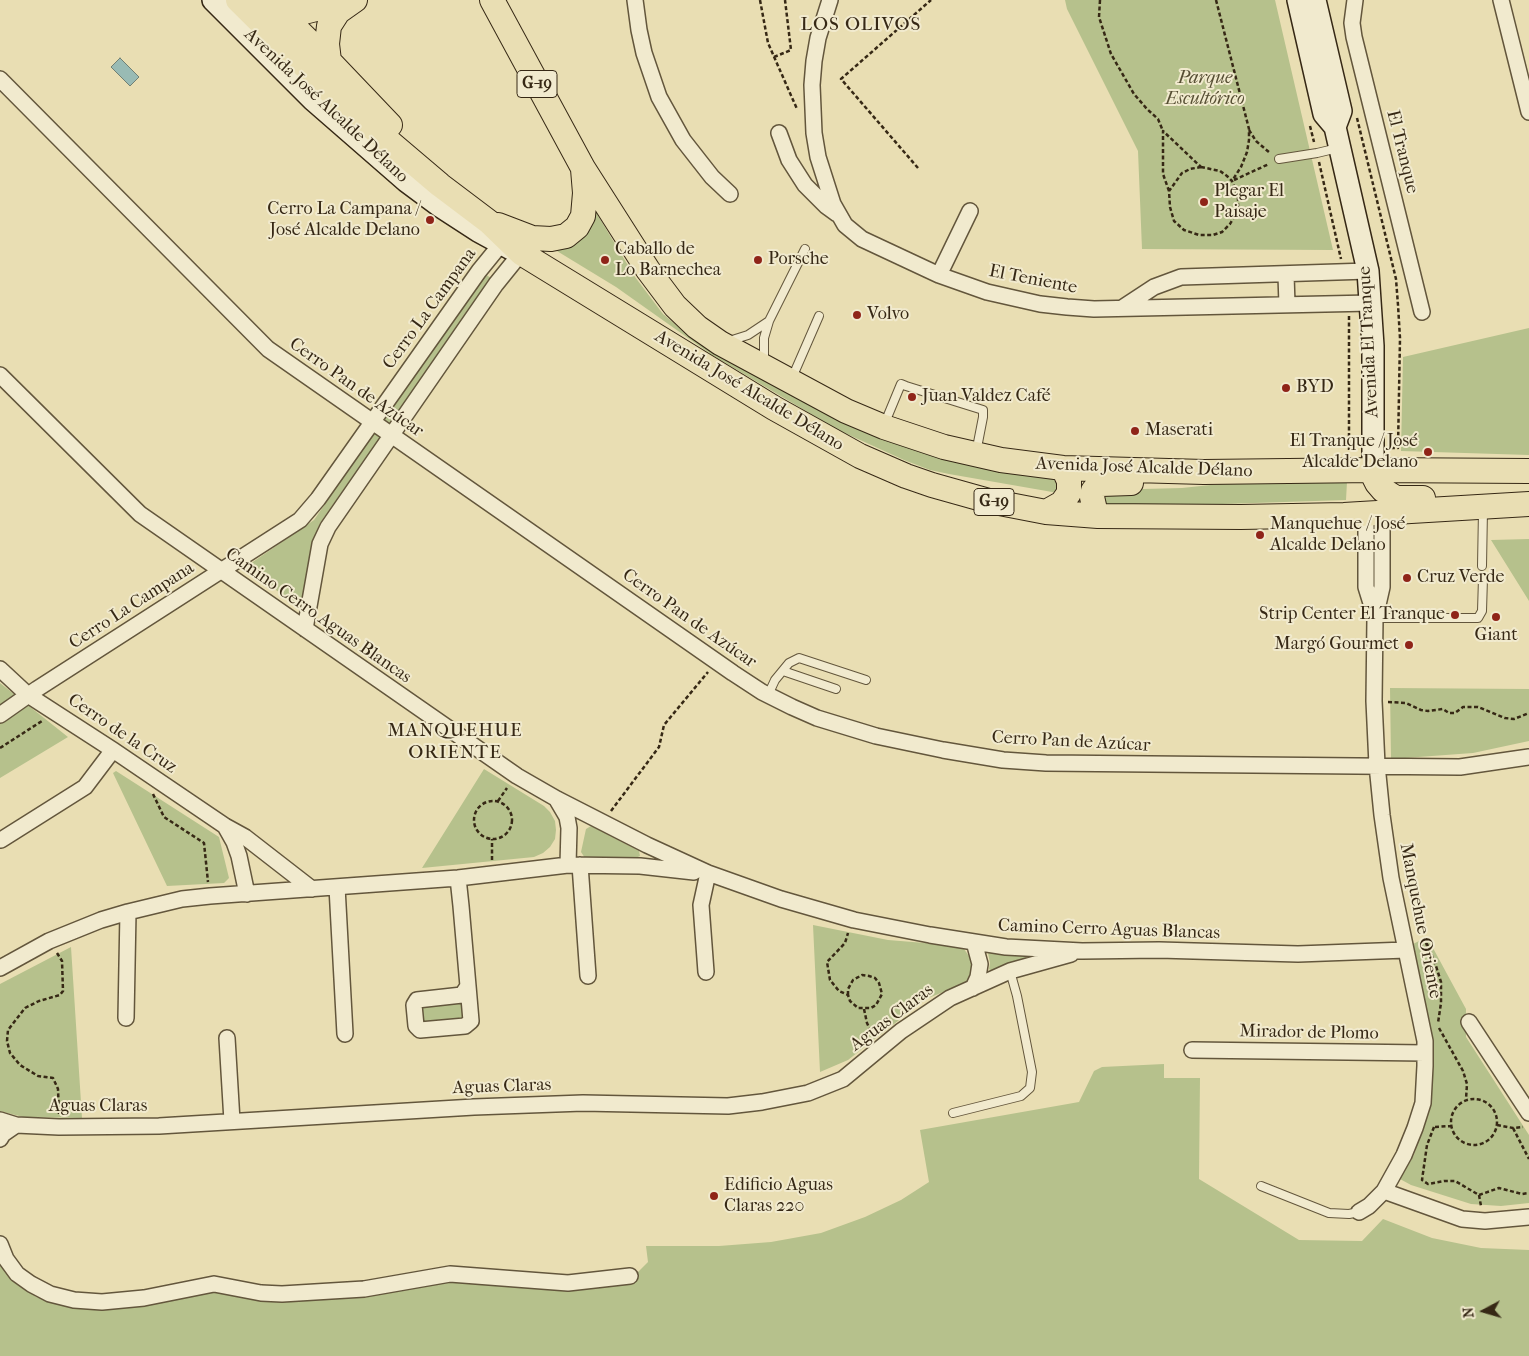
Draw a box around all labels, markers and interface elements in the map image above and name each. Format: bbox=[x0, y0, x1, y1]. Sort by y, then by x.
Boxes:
district label: LOS OLIVOS bbox=[799, 14, 923, 36]
street label: Avenida José Alcalde Délano bbox=[239, 24, 413, 188]
park label: Parque Escultórico bbox=[1165, 68, 1245, 110]
road number: G-19 bbox=[517, 70, 557, 98]
street label: El Tranque bbox=[1381, 108, 1423, 196]
place label: Plegar El Paisaje bbox=[1214, 181, 1284, 223]
marker: Plegar El Paisaje bbox=[1198, 196, 1210, 208]
place label: Cerro La Campana / José Alcalde Delano bbox=[267, 199, 420, 242]
marker: Cerro La Campana / José Alcalde Delano bbox=[424, 214, 436, 226]
place label: Caballo de Lo Barnechea bbox=[615, 239, 721, 282]
street label: Cerro La Campana bbox=[379, 244, 481, 374]
place label: Porsche bbox=[768, 249, 829, 271]
marker: Caballo de Lo Barnechea bbox=[599, 254, 611, 266]
marker: Porsche bbox=[752, 254, 764, 266]
street label: El Teniente bbox=[987, 261, 1079, 299]
street label: Avenida El Tranque bbox=[1354, 266, 1384, 418]
place label: Volvo bbox=[867, 304, 909, 326]
marker: Volvo bbox=[851, 309, 863, 321]
street label: Avenida José Alcalde Délano bbox=[650, 326, 848, 456]
street label: Cerro Pan de Azúcar bbox=[285, 334, 427, 442]
place label: BYD bbox=[1296, 377, 1334, 399]
marker: BYD bbox=[1280, 382, 1292, 394]
place label: Juan Valdez Café bbox=[922, 386, 1051, 408]
marker: Juan Valdez Café bbox=[906, 391, 918, 403]
place label: Maserati bbox=[1145, 420, 1213, 442]
marker: Maserati bbox=[1129, 425, 1141, 437]
place label: El Tranque / José Alcalde Delano bbox=[1289, 431, 1418, 474]
marker: El Tranque / José Alcalde Delano bbox=[1422, 446, 1434, 458]
street label: Avenida José Alcalde Délano bbox=[1035, 453, 1253, 483]
road number: G-19 bbox=[974, 488, 1014, 516]
place label: Manquehue / José Alcalde Delano bbox=[1270, 514, 1405, 556]
marker: Manquehue / José Alcalde Delano bbox=[1254, 529, 1266, 541]
street label: Camino Cerro Aguas Blancas bbox=[221, 543, 415, 689]
street label: Cerro La Campana bbox=[65, 558, 199, 654]
street label: Cerro Pan de Azúcar bbox=[618, 565, 760, 673]
place label: Cruz Verde bbox=[1417, 567, 1505, 589]
marker: Cruz Verde bbox=[1401, 572, 1413, 584]
place label: Strip Center El Tranque bbox=[1259, 604, 1445, 626]
marker: Strip Center El Tranque bbox=[1449, 609, 1461, 621]
marker: Giant bbox=[1490, 611, 1502, 623]
place label: Giant bbox=[1474, 625, 1518, 647]
place label: Margó Gourmet bbox=[1274, 634, 1399, 656]
marker: Margó Gourmet bbox=[1403, 639, 1415, 651]
street label: Cerro de la Cruz bbox=[63, 690, 181, 778]
district label: MANQUEHUE ORIENTE bbox=[386, 720, 524, 764]
street label: Cerro Pan de Azúcar bbox=[991, 727, 1151, 757]
street label: Manquehue Oriente bbox=[1394, 841, 1446, 1001]
street label: Camino Cerro Aguas Blancas bbox=[998, 915, 1220, 945]
street label: Aguas Claras bbox=[846, 980, 938, 1056]
street label: Mirador de Plomo bbox=[1239, 1021, 1379, 1045]
street label: Aguas Claras bbox=[452, 1074, 552, 1100]
street label: Aguas Claras bbox=[49, 1096, 147, 1118]
place label: Edificio Aguas Claras 220 bbox=[724, 1175, 833, 1218]
marker: Edificio Aguas Claras 220 bbox=[708, 1190, 720, 1202]
north arrow bbox=[1459, 1286, 1509, 1336]
text: N bbox=[1460, 1306, 1478, 1319]

